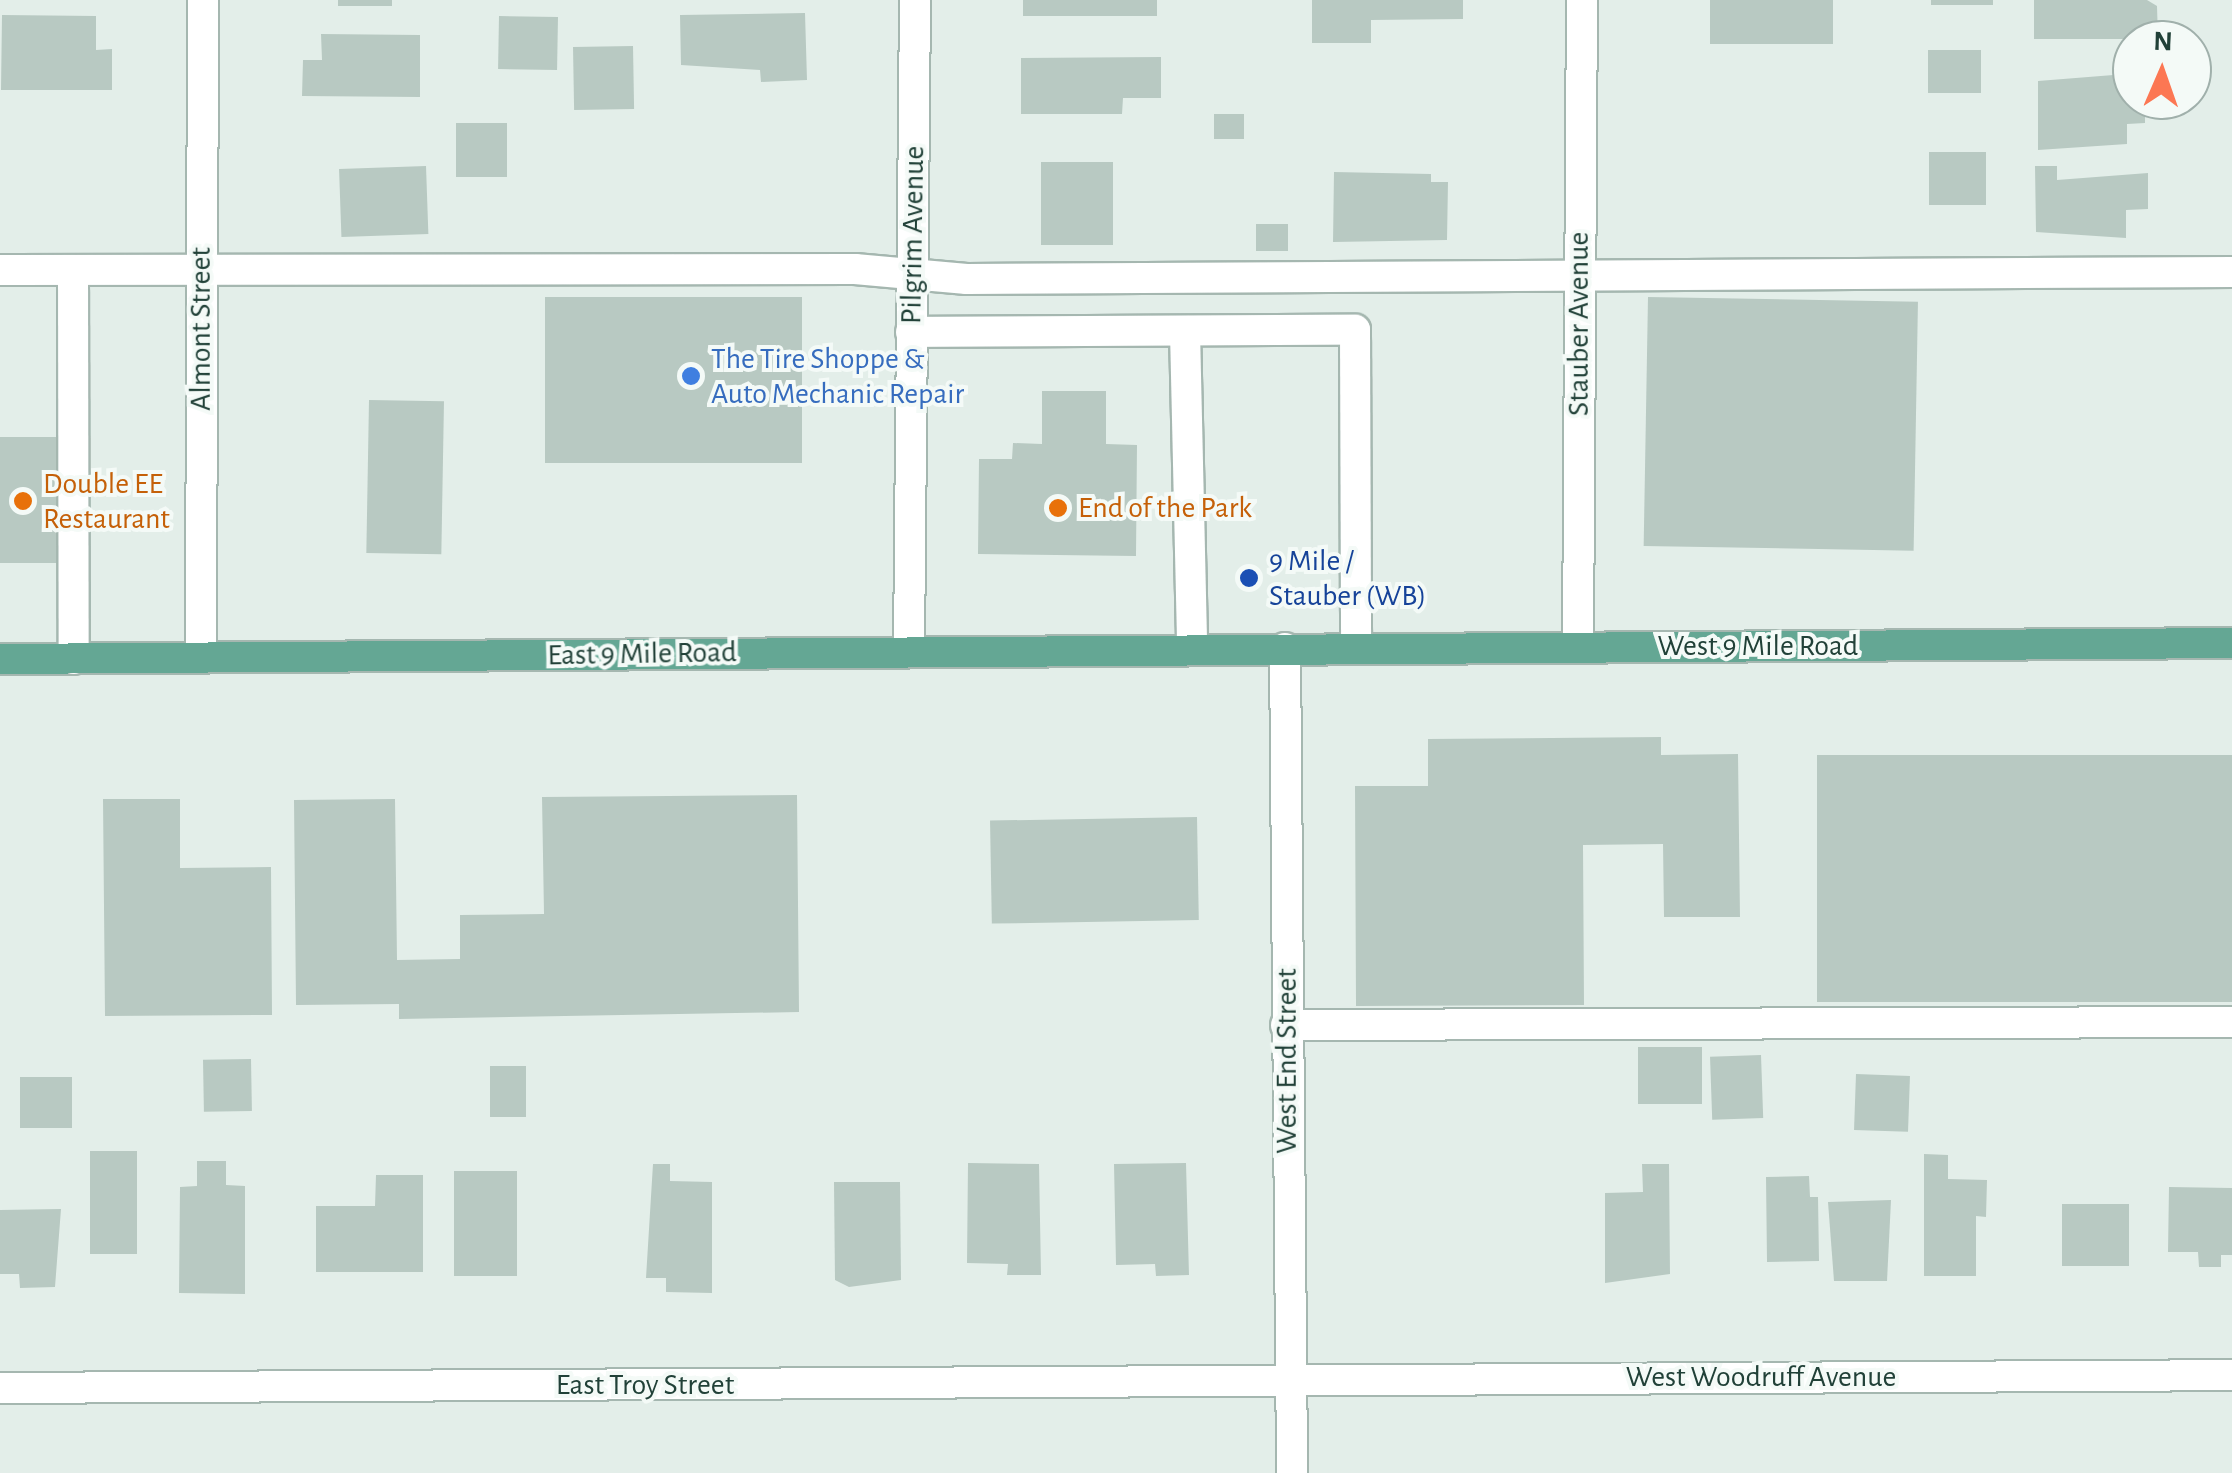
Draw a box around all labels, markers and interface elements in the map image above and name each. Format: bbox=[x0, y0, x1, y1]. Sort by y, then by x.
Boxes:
north arrow bbox=[2112, 20, 2212, 120]
text: N bbox=[2153, 28, 2173, 56]
street label: Pilgrim Avenue bbox=[893, 146, 933, 324]
street label: Stauber Avenue bbox=[1561, 232, 1597, 416]
street label: Almont Street bbox=[183, 247, 219, 411]
place label: The Tire Shoppe & Auto Mechanic Repair bbox=[711, 341, 964, 412]
marker: The Tire Shoppe & Auto Mechanic Repair bbox=[680, 365, 702, 387]
place label: Double EE Restaurant bbox=[43, 466, 170, 536]
marker: Double EE Restaurant bbox=[12, 490, 34, 512]
place label: End of the Park bbox=[1078, 490, 1252, 526]
marker: End of the Park bbox=[1047, 497, 1069, 519]
place label: 9 Mile / Stauber (WB) bbox=[1269, 543, 1426, 614]
marker: 9 Mile / Stauber (WB) bbox=[1238, 567, 1260, 589]
street label: West 9 Mile Road bbox=[1658, 628, 1858, 664]
street label: East 9 Mile Road bbox=[547, 634, 737, 674]
street label: West End Street bbox=[1269, 968, 1305, 1154]
street label: West Woodruff Avenue bbox=[1626, 1359, 1896, 1395]
street label: East Troy Street bbox=[556, 1367, 734, 1403]

